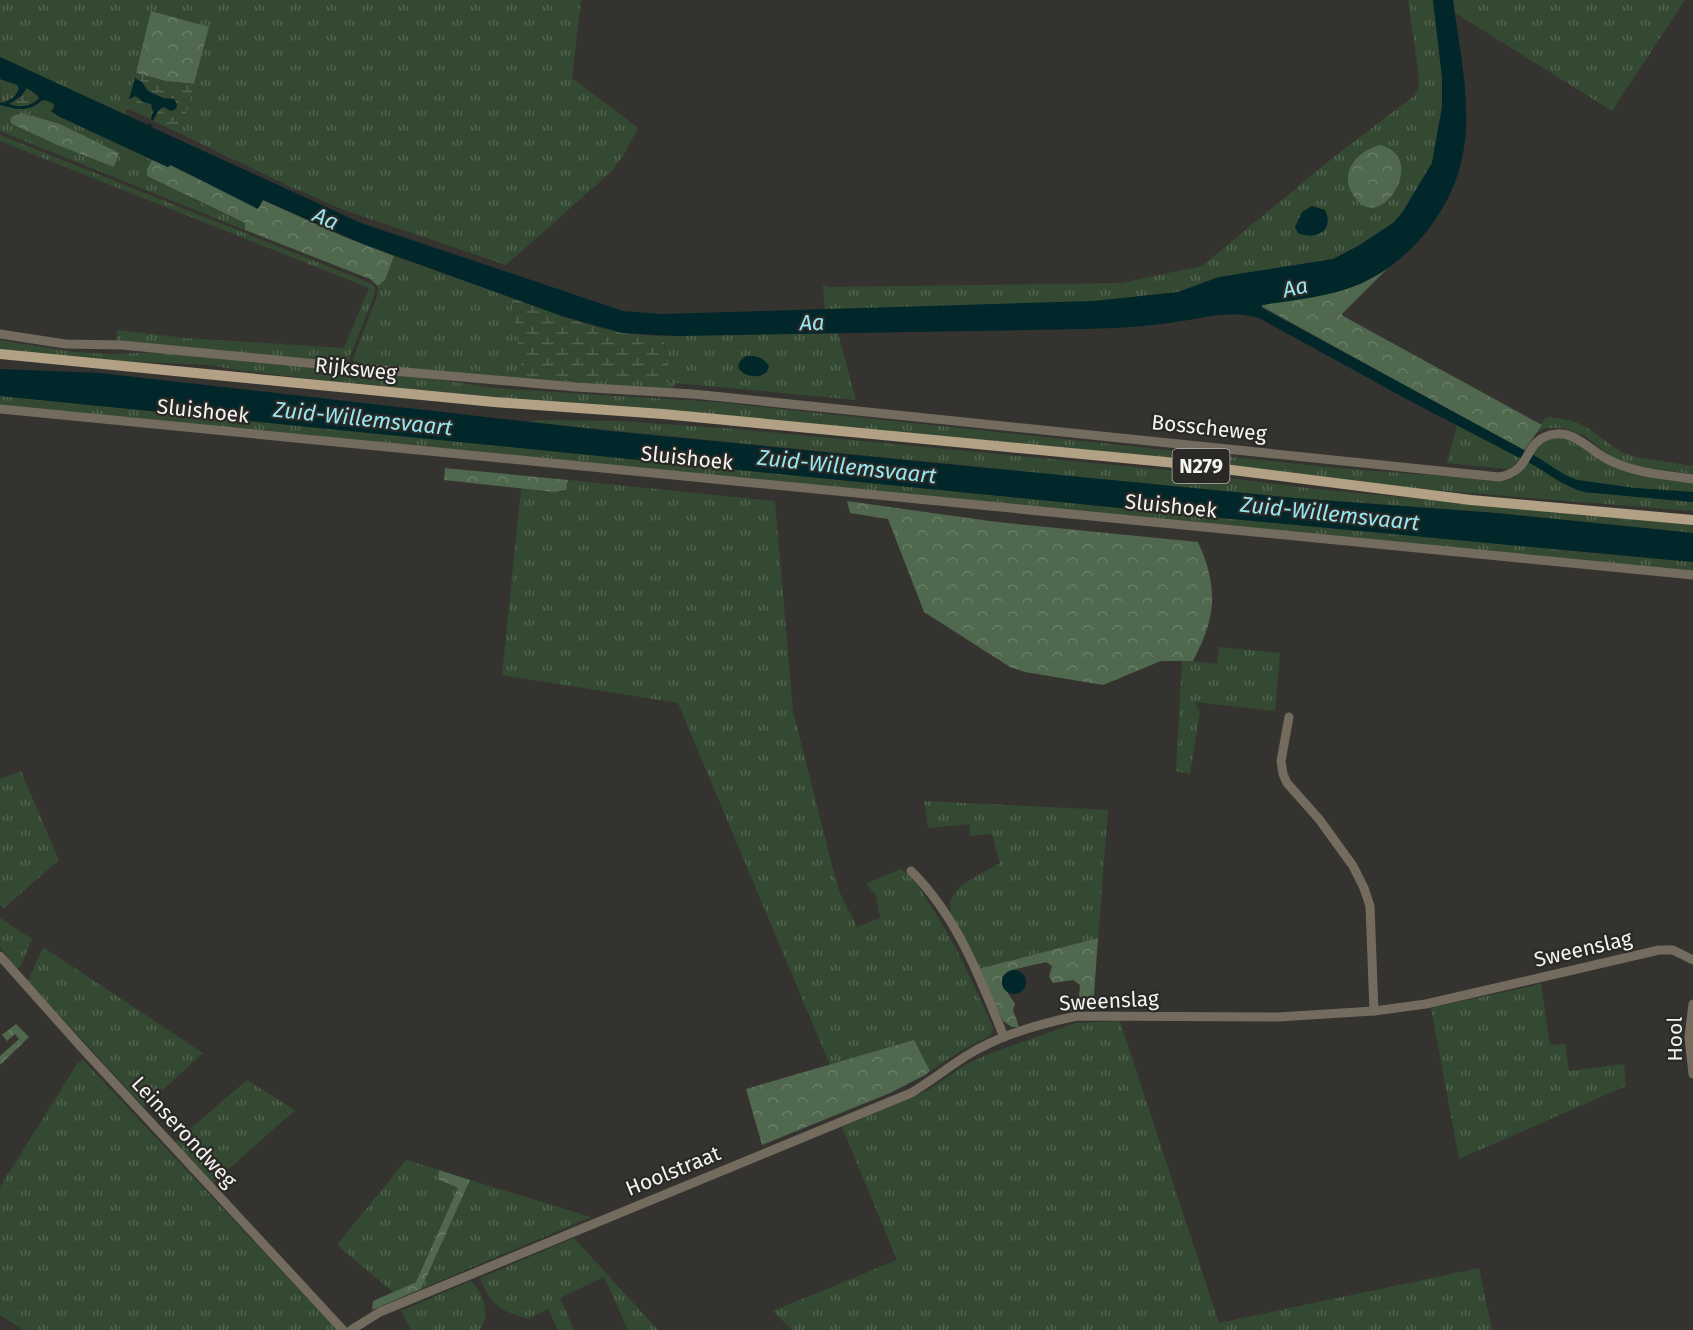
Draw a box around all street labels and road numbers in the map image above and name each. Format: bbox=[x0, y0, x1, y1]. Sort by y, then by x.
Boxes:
street label: Rijksweg bbox=[314, 352, 398, 386]
street label: Sluishoek bbox=[156, 393, 251, 429]
street label: Bosscheweg bbox=[1150, 409, 1268, 447]
street label: Sluishoek bbox=[640, 440, 735, 476]
road number: N279 bbox=[1172, 449, 1230, 483]
street label: Sluishoek bbox=[1124, 488, 1219, 524]
street label: Sweenslag bbox=[1532, 925, 1635, 973]
street label: Sweenslag bbox=[1059, 985, 1160, 1017]
street label: Hool bbox=[1662, 1017, 1688, 1061]
street label: Leinserondweg bbox=[126, 1071, 242, 1193]
street label: Hoolstraat bbox=[622, 1140, 725, 1202]

